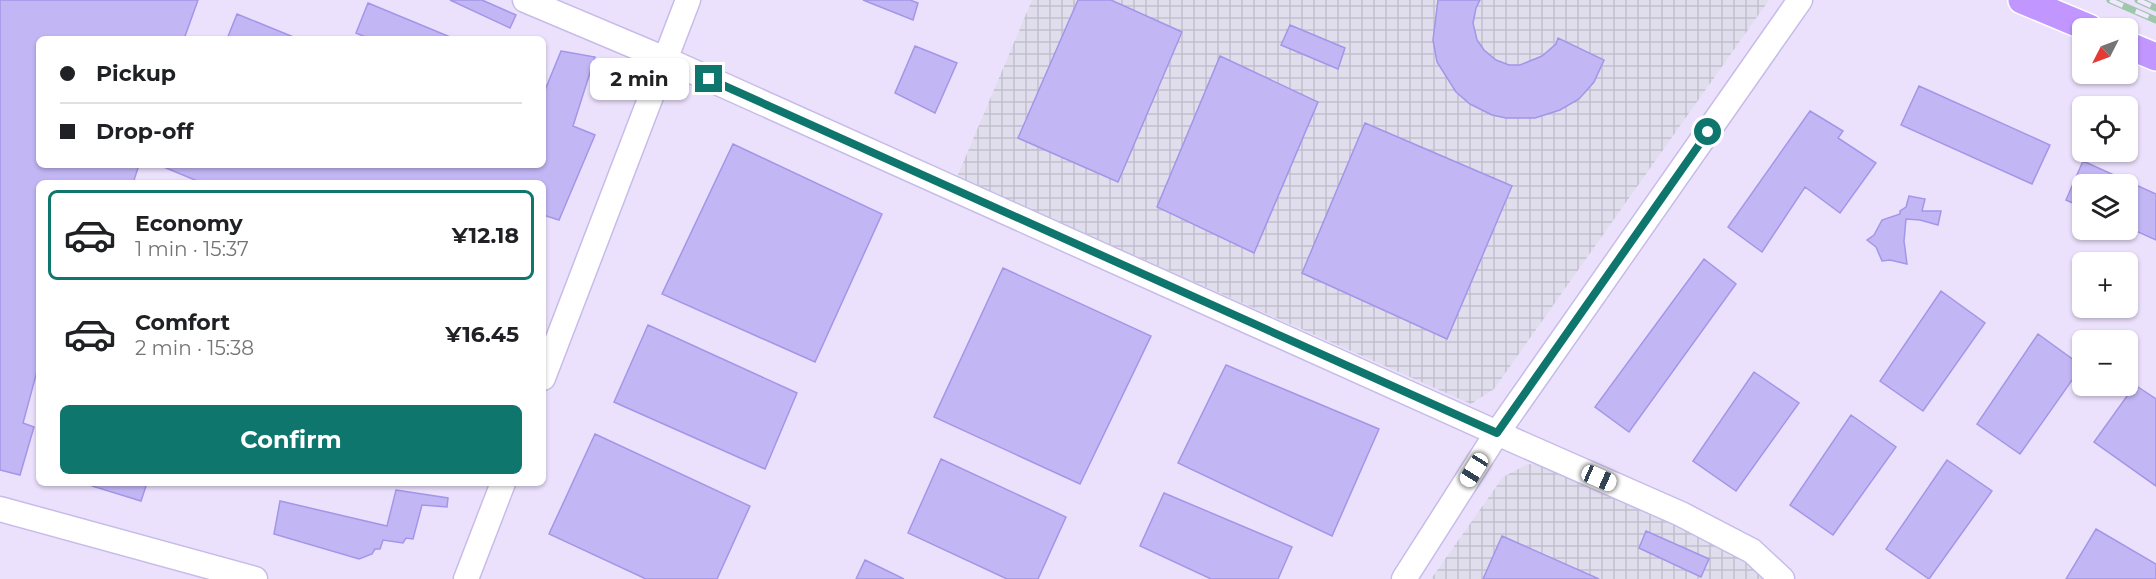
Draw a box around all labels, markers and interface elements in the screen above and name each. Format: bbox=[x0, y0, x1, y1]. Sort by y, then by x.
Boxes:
north arrow bbox=[2072, 18, 2138, 84]
map controls bbox=[2072, 18, 2138, 396]
callout: 2 min bbox=[589, 58, 688, 100]
text: Pickup bbox=[96, 60, 176, 87]
route end bbox=[695, 65, 722, 92]
text: 2 min bbox=[610, 67, 669, 91]
button: locate bbox=[2072, 96, 2138, 162]
text: Drop-off bbox=[96, 118, 194, 145]
route start bbox=[1694, 118, 1721, 145]
button: layers bbox=[2072, 174, 2138, 240]
icon: car bbox=[63, 208, 117, 262]
text: Economy bbox=[135, 210, 243, 237]
text: ¥12.18 bbox=[452, 222, 519, 249]
text: 1 min · 15:37 bbox=[135, 237, 249, 261]
button: + bbox=[2072, 252, 2138, 318]
icon: car bbox=[63, 307, 117, 361]
text: Comfort bbox=[135, 309, 230, 336]
text: ¥16.45 bbox=[445, 321, 519, 348]
button: − bbox=[2072, 330, 2138, 396]
text: 2 min · 15:38 bbox=[135, 336, 254, 360]
button: Confirm bbox=[60, 405, 522, 474]
car bbox=[1457, 450, 1491, 490]
car bbox=[1579, 462, 1619, 494]

